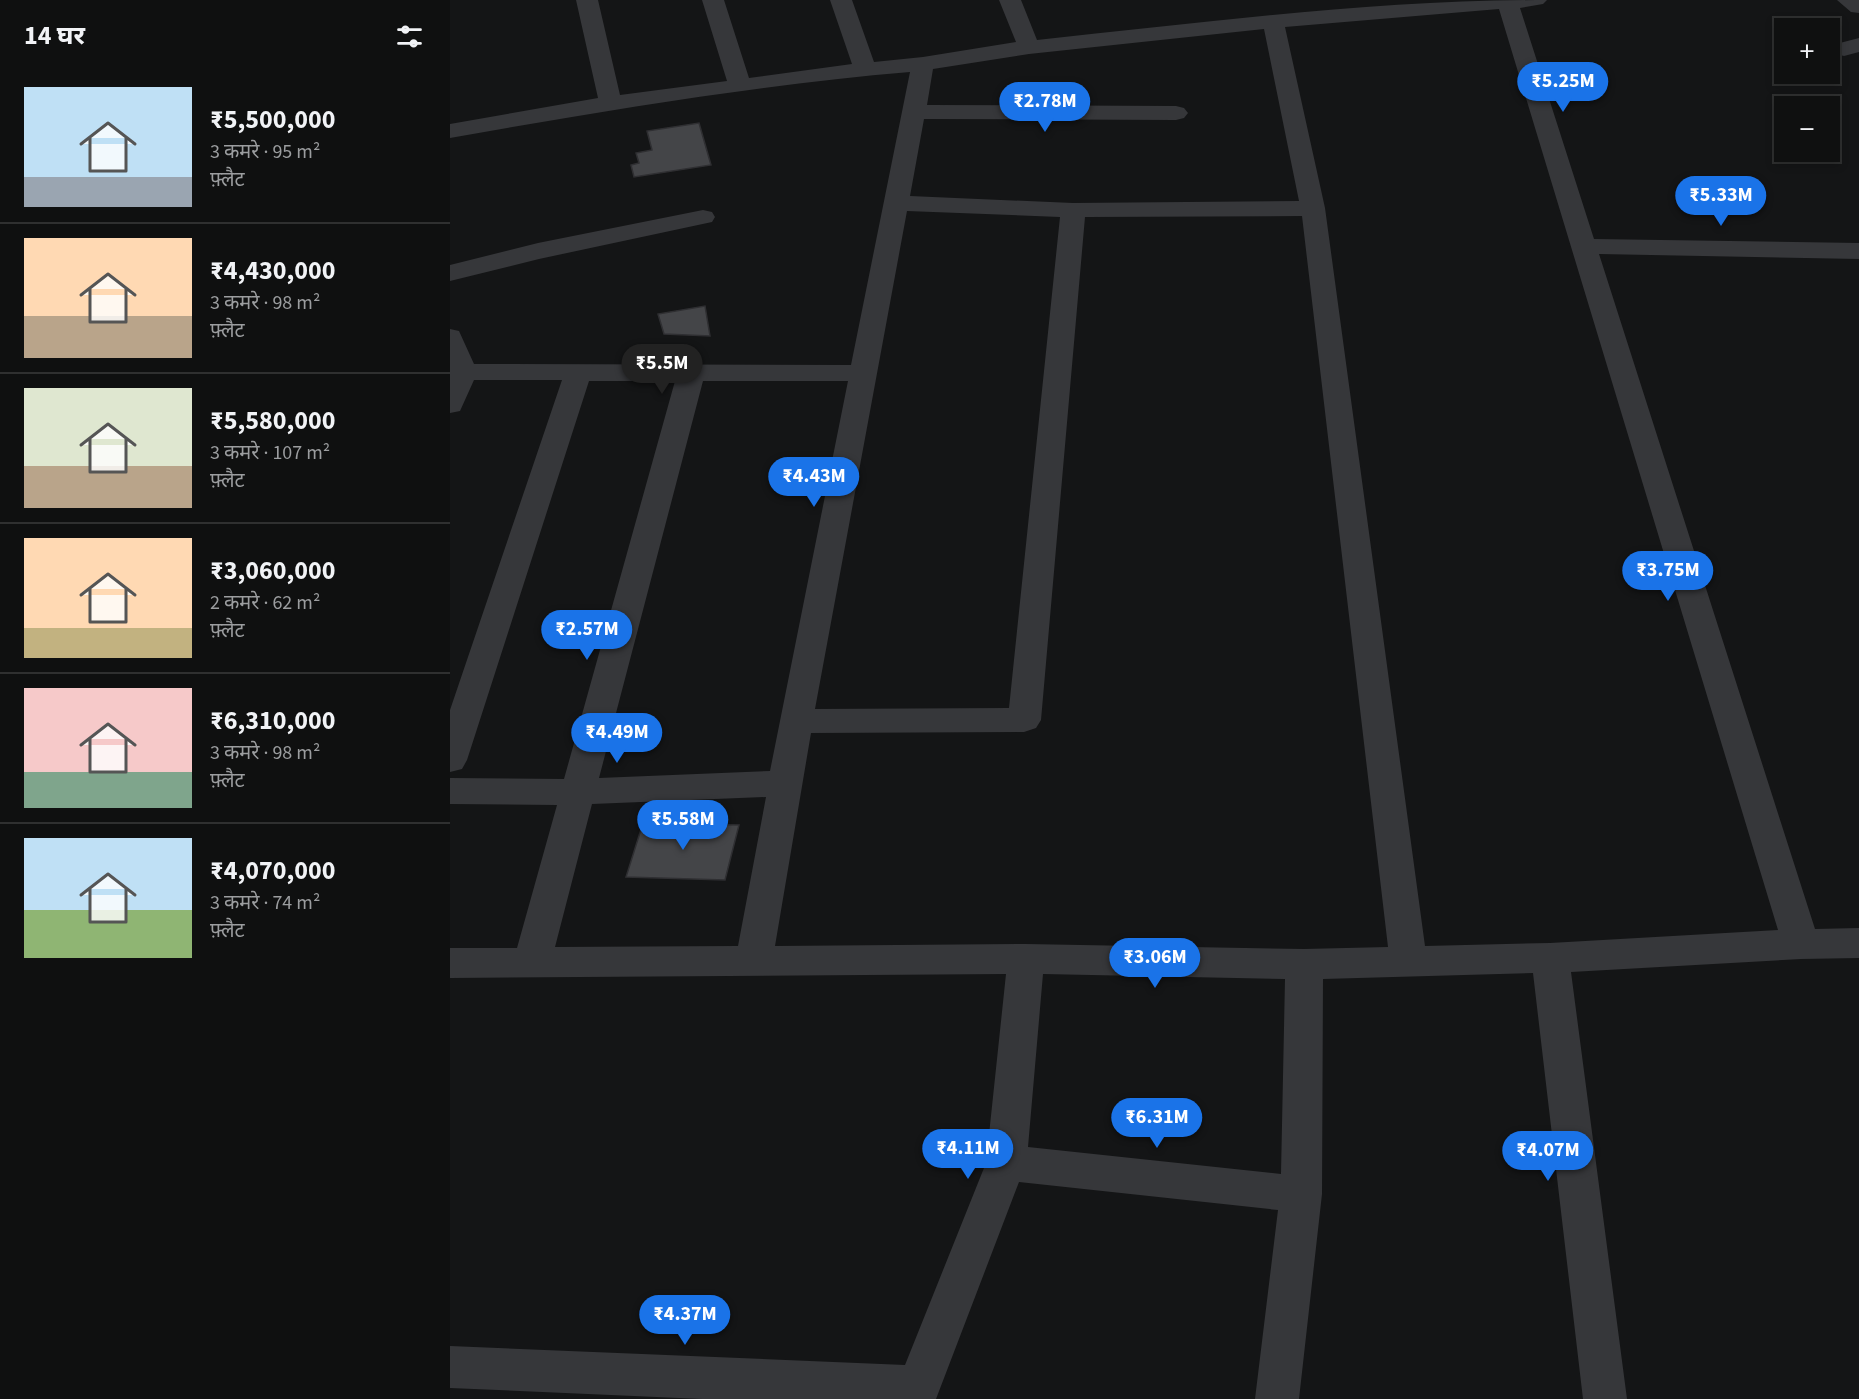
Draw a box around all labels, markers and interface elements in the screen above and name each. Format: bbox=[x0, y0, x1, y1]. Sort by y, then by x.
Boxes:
text: 14 घर bbox=[24, 17, 85, 54]
map controls bbox=[1774, 18, 1840, 162]
button: + bbox=[1774, 18, 1840, 84]
icon: filters bbox=[393, 20, 426, 53]
pin: ₹5.25M bbox=[1514, 62, 1612, 113]
text: ₹5.25M bbox=[1531, 67, 1595, 95]
pin: ₹2.78M bbox=[996, 82, 1094, 133]
text: ₹2.78M bbox=[1013, 87, 1077, 115]
button: − bbox=[1774, 96, 1840, 162]
text: ₹5,500,000 bbox=[210, 101, 335, 138]
icon: home bbox=[72, 111, 144, 183]
text: 3 कमरे · 95 m² bbox=[210, 138, 320, 166]
text: फ़्लैट bbox=[210, 166, 245, 194]
pin: ₹5.33M bbox=[1672, 176, 1770, 227]
text: ₹5.33M bbox=[1689, 181, 1753, 209]
text: ₹4,430,000 bbox=[210, 252, 335, 289]
icon: home bbox=[72, 262, 144, 334]
text: 3 कमरे · 98 m² bbox=[210, 289, 320, 317]
text: फ़्लैट bbox=[210, 317, 245, 345]
pin: ₹5.5M bbox=[620, 344, 704, 395]
text: ₹5.5M bbox=[636, 349, 688, 377]
text: ₹5,580,000 bbox=[210, 402, 335, 439]
icon: home bbox=[72, 412, 144, 484]
text: 3 कमरे · 107 m² bbox=[210, 439, 330, 467]
pin: ₹4.43M bbox=[765, 457, 863, 508]
text: ₹4.43M bbox=[782, 462, 846, 490]
text: फ़्लैट bbox=[210, 467, 245, 495]
pin: ₹3.75M bbox=[1619, 551, 1717, 602]
text: ₹3,060,000 bbox=[210, 552, 335, 589]
text: ₹3.75M bbox=[1636, 556, 1700, 584]
icon: home bbox=[72, 562, 144, 634]
text: 2 कमरे · 62 m² bbox=[210, 589, 320, 617]
pin: ₹2.57M bbox=[538, 610, 636, 661]
text: ₹2.57M bbox=[555, 615, 619, 643]
text: फ़्लैट bbox=[210, 617, 245, 645]
text: ₹6,310,000 bbox=[210, 702, 335, 739]
icon: home bbox=[72, 712, 144, 784]
pin: ₹4.49M bbox=[568, 713, 666, 764]
text: ₹4.49M bbox=[585, 718, 649, 746]
text: 3 कमरे · 98 m² bbox=[210, 739, 320, 767]
text: फ़्लैट bbox=[210, 767, 245, 795]
pin: ₹5.58M bbox=[634, 800, 732, 851]
text: ₹5.58M bbox=[651, 805, 715, 833]
text: ₹4,070,000 bbox=[210, 852, 335, 889]
icon: home bbox=[72, 862, 144, 934]
text: 3 कमरे · 74 m² bbox=[210, 889, 320, 917]
text: फ़्लैट bbox=[210, 917, 245, 945]
pin: ₹3.06M bbox=[1106, 938, 1204, 989]
text: ₹3.06M bbox=[1123, 943, 1187, 971]
pin: ₹6.31M bbox=[1108, 1098, 1206, 1149]
text: ₹6.31M bbox=[1125, 1103, 1189, 1131]
pin: ₹4.11M bbox=[919, 1129, 1017, 1180]
pin: ₹4.07M bbox=[1499, 1131, 1597, 1182]
text: ₹4.11M bbox=[936, 1134, 1000, 1162]
text: ₹4.07M bbox=[1516, 1136, 1580, 1164]
pin: ₹4.37M bbox=[636, 1295, 734, 1346]
text: ₹4.37M bbox=[653, 1300, 717, 1328]

